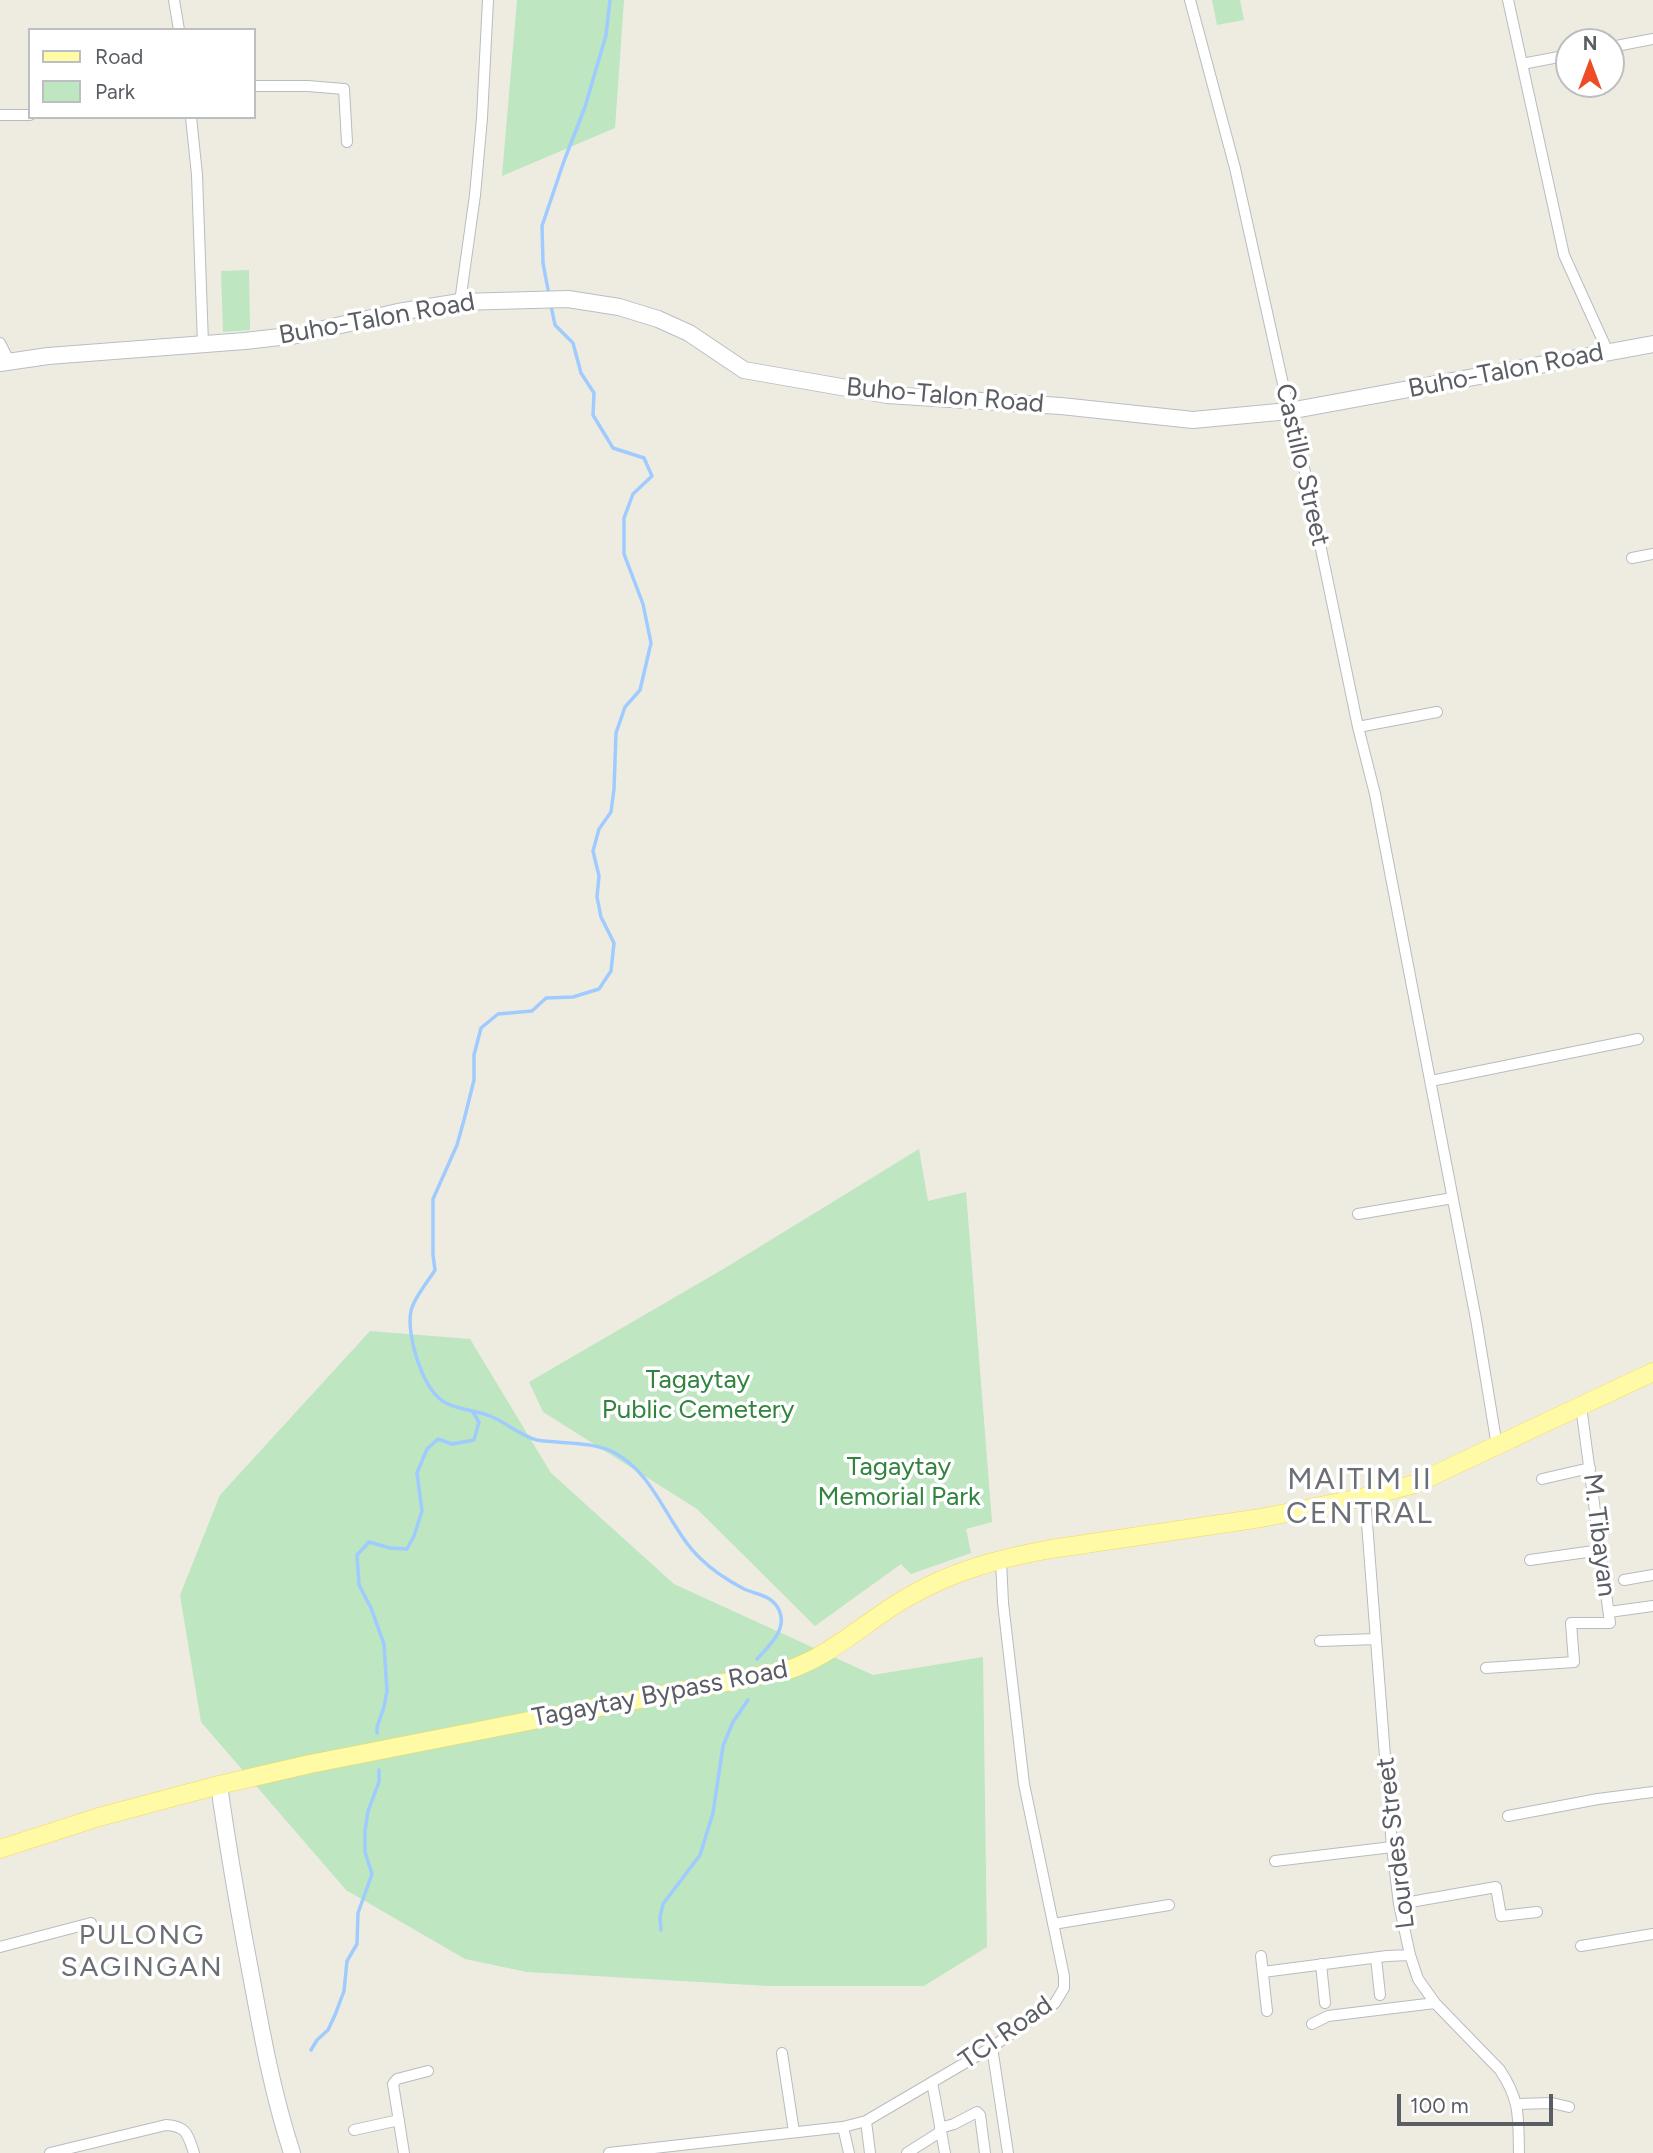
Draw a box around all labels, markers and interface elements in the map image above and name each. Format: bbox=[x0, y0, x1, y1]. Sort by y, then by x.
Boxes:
legend bbox=[28, 28, 256, 119]
north arrow bbox=[1555, 28, 1625, 98]
text: N bbox=[1583, 32, 1597, 55]
text: Road bbox=[95, 44, 143, 69]
text: Park bbox=[95, 79, 135, 104]
street label: Buho-Talon Road bbox=[277, 286, 477, 352]
street label: Buho-Talon Road bbox=[1406, 337, 1606, 405]
street label: Buho-Talon Road bbox=[845, 372, 1045, 420]
street label: Castillo Street bbox=[1268, 381, 1336, 549]
park label: Tagaytay Public Cemetery bbox=[602, 1364, 794, 1426]
park label: Tagaytay Memorial Park bbox=[817, 1451, 981, 1512]
district label: MAITIM II CENTRAL bbox=[1287, 1462, 1433, 1532]
street label: M. Tibayan bbox=[1576, 1472, 1622, 1598]
street label: Tagaytay Bypass Road bbox=[530, 1654, 790, 1734]
street label: Lourdes Street bbox=[1370, 1755, 1422, 1931]
district label: PULONG SAGINGAN bbox=[61, 1919, 223, 1985]
street label: TCI Road bbox=[953, 1990, 1059, 2076]
scale bar bbox=[1401, 2080, 1557, 2124]
text: 100 m bbox=[1410, 2093, 1469, 2118]

